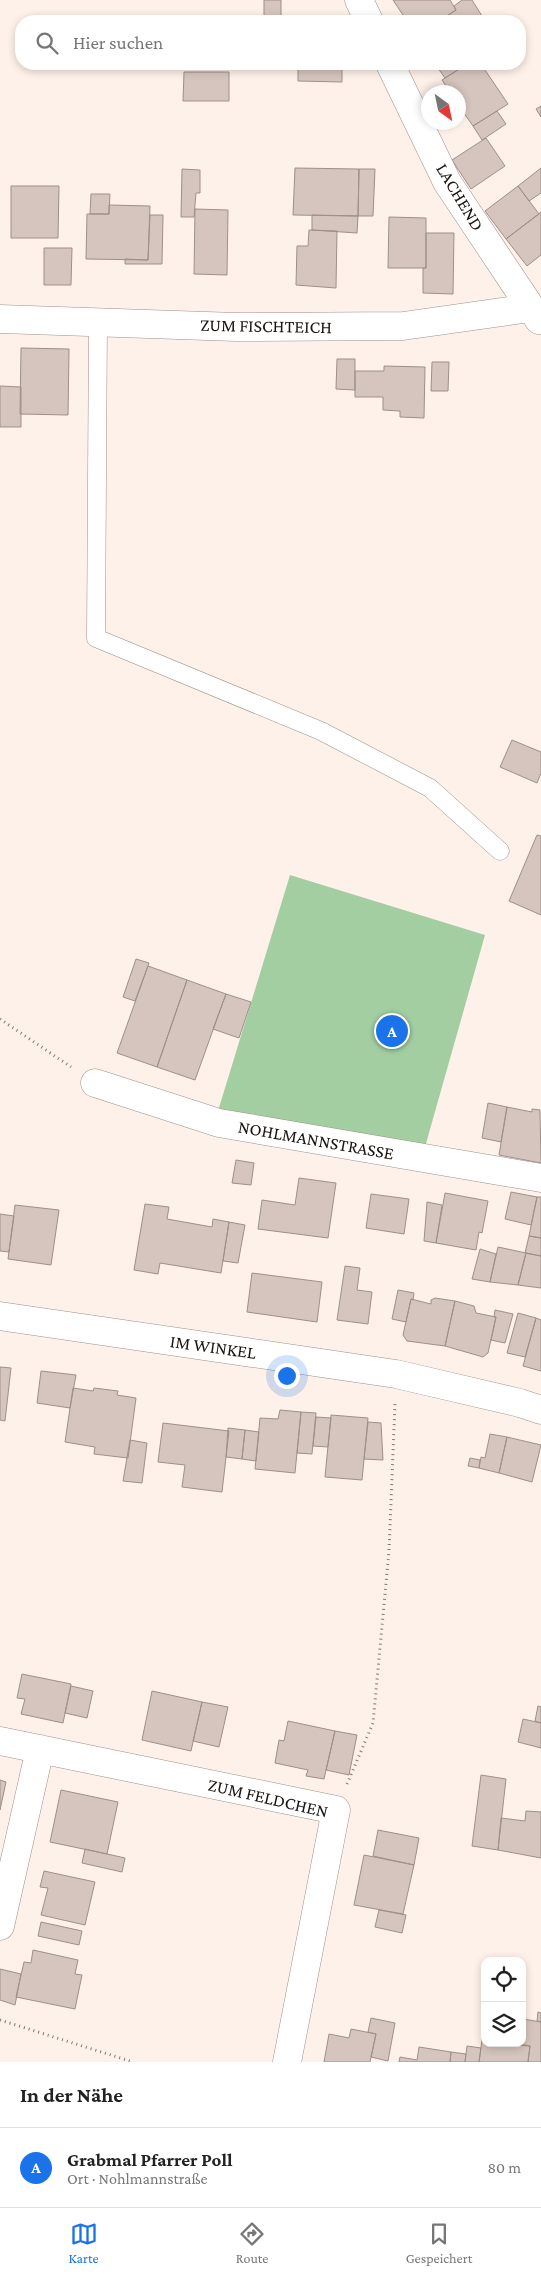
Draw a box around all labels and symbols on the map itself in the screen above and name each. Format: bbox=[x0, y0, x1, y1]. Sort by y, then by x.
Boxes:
north arrow bbox=[421, 85, 466, 130]
street label: LACHEND bbox=[432, 160, 488, 234]
street label: ZUM FISCHTEICH bbox=[200, 315, 332, 337]
pin: A bbox=[376, 1012, 408, 1050]
street label: NOHLMANNSTRASSE bbox=[237, 1116, 396, 1164]
street label: IM WINKEL bbox=[169, 1331, 257, 1363]
your location bbox=[274, 1363, 300, 1389]
street label: ZUM FELDCHEN bbox=[206, 1774, 330, 1822]

